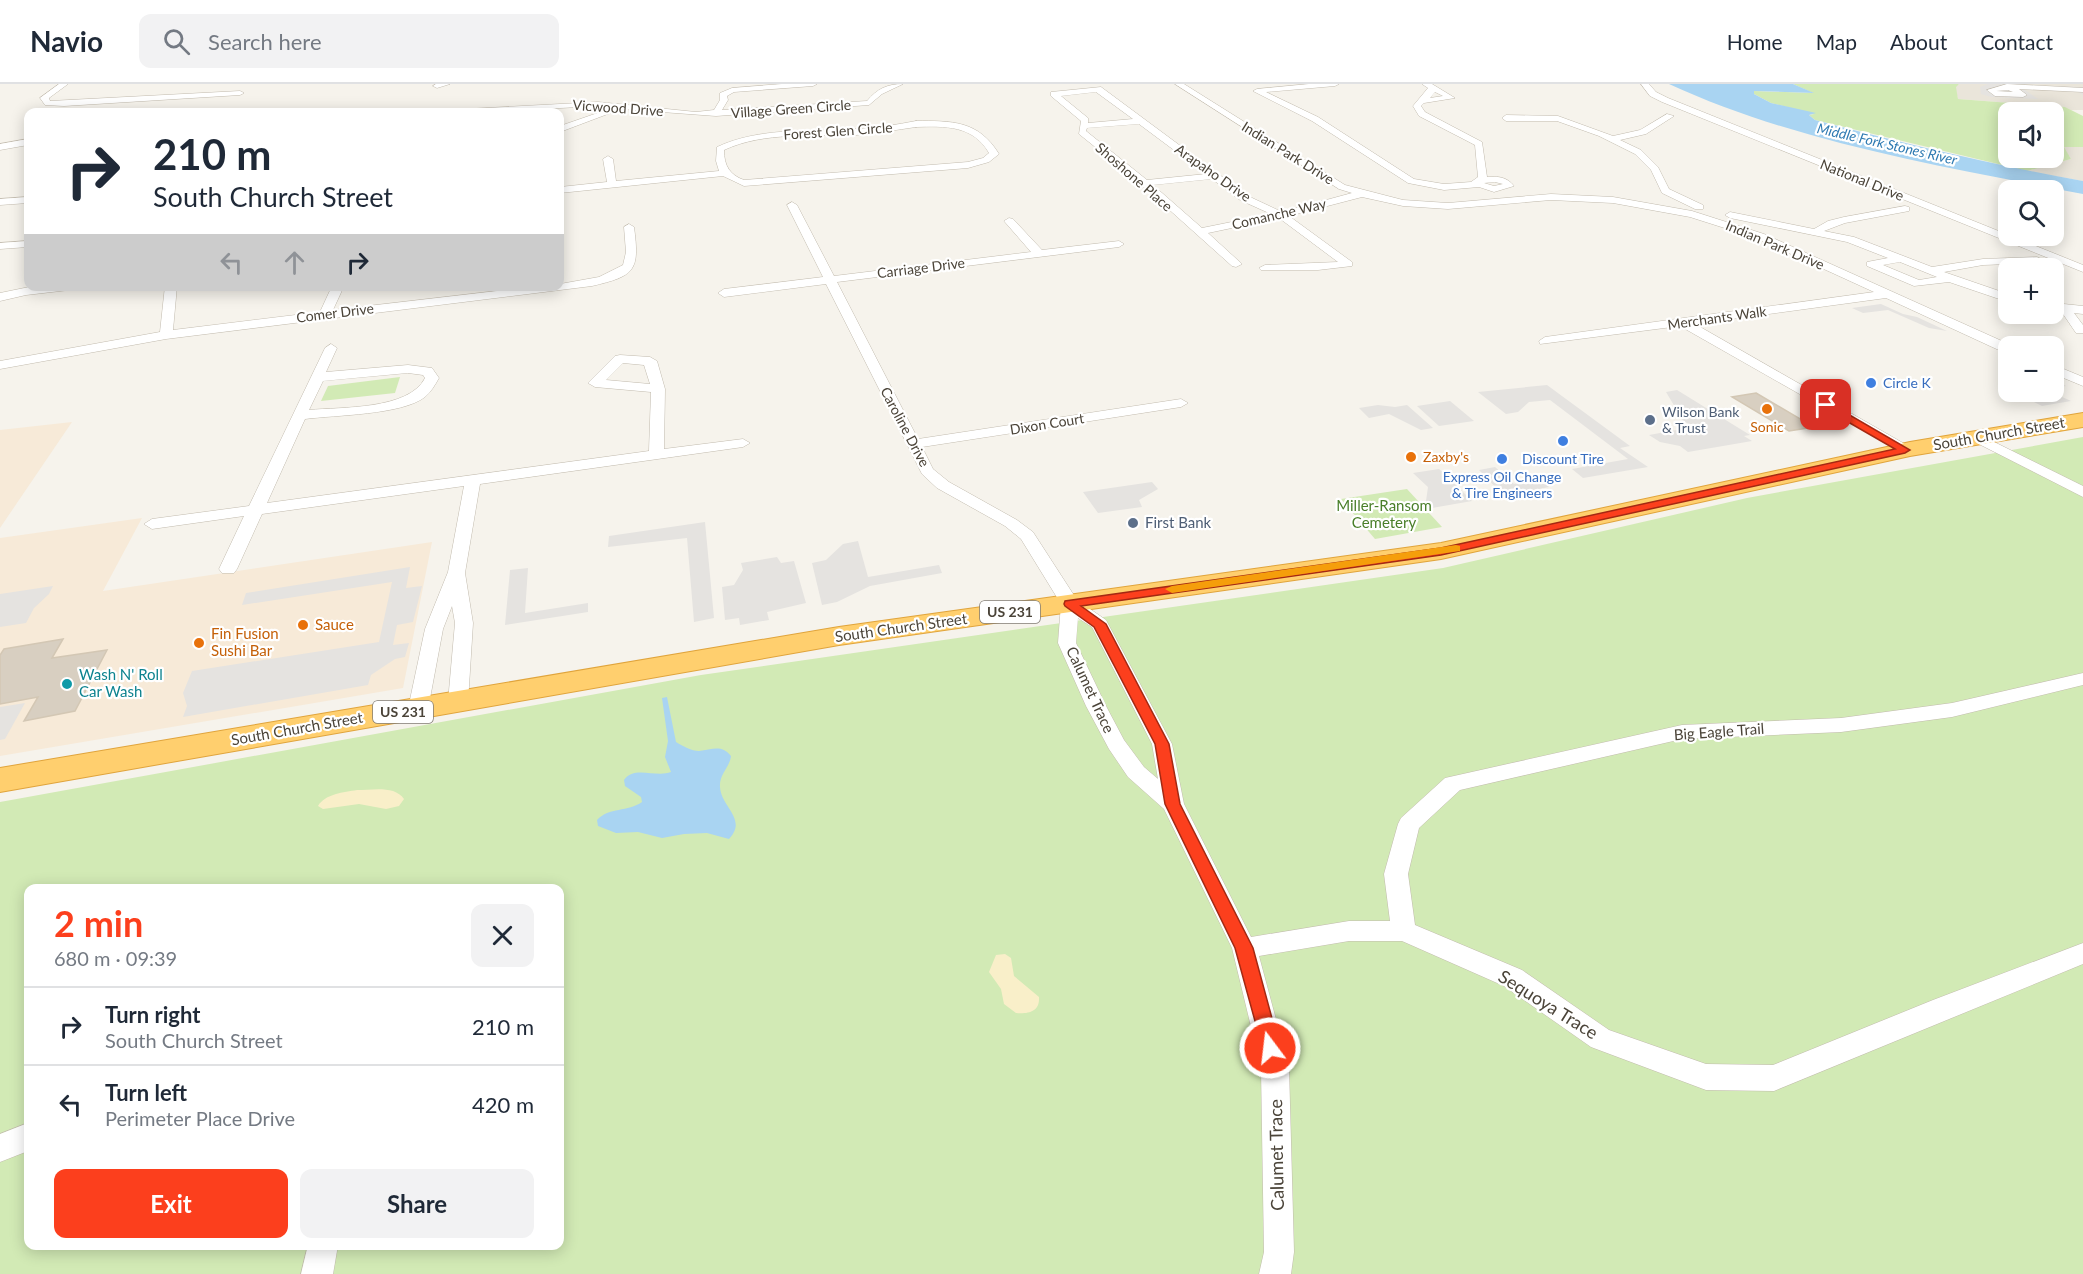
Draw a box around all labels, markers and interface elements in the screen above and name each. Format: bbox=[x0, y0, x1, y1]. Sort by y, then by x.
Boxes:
search box bbox=[139, 14, 559, 68]
text: Navio bbox=[30, 24, 103, 58]
icon: search bbox=[160, 25, 193, 58]
text: Search here bbox=[208, 28, 322, 55]
text: Home bbox=[1727, 29, 1783, 54]
text: Map bbox=[1816, 29, 1857, 54]
text: About bbox=[1890, 29, 1947, 54]
text: Contact bbox=[1980, 29, 2053, 54]
street label: Vicwood Drive bbox=[572, 96, 664, 119]
street label: Village Green Circle bbox=[730, 96, 852, 121]
map controls bbox=[1998, 102, 2064, 402]
button: sound bbox=[1998, 102, 2064, 168]
street label: Indian Park Drive bbox=[1239, 117, 1338, 188]
street label: Forest Glen Circle bbox=[783, 118, 893, 143]
water label: Middle Fork Stones River bbox=[1815, 119, 1959, 168]
text: 210 m bbox=[153, 129, 271, 179]
icon: right bbox=[54, 132, 132, 210]
street label: Shoshone Place bbox=[1092, 139, 1176, 215]
street label: Arapaho Drive bbox=[1172, 140, 1255, 205]
street label: National Drive bbox=[1818, 155, 1907, 204]
text: South Church Street bbox=[153, 180, 393, 213]
button: search bbox=[1998, 180, 2064, 246]
street label: Comanche Way bbox=[1230, 194, 1329, 233]
street label: Indian Park Drive bbox=[1723, 216, 1827, 273]
icon: left bbox=[215, 246, 248, 279]
icon: ahead bbox=[278, 246, 311, 279]
icon: right bbox=[341, 246, 374, 279]
street label: Carriage Drive bbox=[876, 254, 966, 281]
button: + bbox=[1998, 258, 2064, 324]
street label: Comer Drive bbox=[295, 299, 375, 326]
street label: Merchants Walk bbox=[1666, 302, 1768, 333]
button: − bbox=[1998, 336, 2064, 402]
place label: Circle K bbox=[1883, 374, 1931, 391]
marker: Circle K bbox=[1864, 376, 1878, 390]
pin bbox=[1800, 379, 1851, 430]
street label: Caroline Drive bbox=[877, 384, 934, 470]
icon: arrive bbox=[1809, 388, 1842, 421]
marker: Sonic bbox=[1760, 402, 1774, 416]
place label: Wilson Bank & Trust bbox=[1662, 403, 1740, 436]
street label: Dixon Court bbox=[1009, 409, 1085, 438]
street label: South Church Street bbox=[1932, 412, 2067, 453]
marker: Wilson Bank & Trust bbox=[1643, 413, 1657, 427]
place label: Sonic bbox=[1750, 418, 1784, 435]
marker: Discount Tire bbox=[1556, 434, 1570, 448]
place label: Zaxby's bbox=[1423, 448, 1469, 465]
marker: Zaxby's bbox=[1404, 450, 1418, 464]
place label: Discount Tire bbox=[1522, 450, 1604, 467]
marker: Express Oil Change & Tire Engineers bbox=[1495, 452, 1509, 466]
place label: Express Oil Change & Tire Engineers bbox=[1443, 468, 1561, 501]
park label: Miller-Ransom Cemetery bbox=[1336, 496, 1432, 531]
place label: First Bank bbox=[1145, 513, 1212, 531]
marker: First Bank bbox=[1126, 516, 1140, 530]
road number: US 231 bbox=[980, 601, 1040, 623]
street label: South Church Street bbox=[834, 609, 969, 645]
place label: Sauce bbox=[315, 615, 354, 633]
marker: Sauce bbox=[296, 618, 310, 632]
place label: Fin Fusion Sushi Bar bbox=[211, 624, 279, 659]
marker: Fin Fusion Sushi Bar bbox=[192, 636, 206, 650]
street label: Calumet Trace bbox=[1063, 643, 1119, 736]
place label: Wash N' Roll Car Wash bbox=[79, 665, 163, 700]
marker: Wash N' Roll Car Wash bbox=[60, 677, 74, 691]
road number: US 231 bbox=[373, 701, 433, 723]
street label: South Church Street bbox=[230, 707, 365, 748]
street label: Big Eagle Trail bbox=[1673, 719, 1765, 743]
text: 2 min bbox=[54, 901, 143, 945]
button: close bbox=[471, 904, 534, 967]
text: 680 m · 09:39 bbox=[54, 946, 177, 970]
street label: Sequoya Trace bbox=[1495, 965, 1602, 1044]
text: Turn right bbox=[105, 1001, 200, 1028]
icon: right bbox=[54, 1010, 87, 1043]
text: 210 m bbox=[472, 1013, 534, 1040]
position arrow bbox=[1238, 1016, 1302, 1080]
text: South Church Street bbox=[105, 1028, 283, 1052]
text: Turn left bbox=[105, 1079, 187, 1106]
icon: left bbox=[54, 1088, 87, 1121]
text: 420 m bbox=[472, 1091, 534, 1118]
street label: Calumet Trace bbox=[1264, 1099, 1288, 1211]
text: Perimeter Place Drive bbox=[105, 1106, 295, 1130]
button: Exit bbox=[54, 1169, 288, 1238]
button: Share bbox=[300, 1169, 534, 1238]

